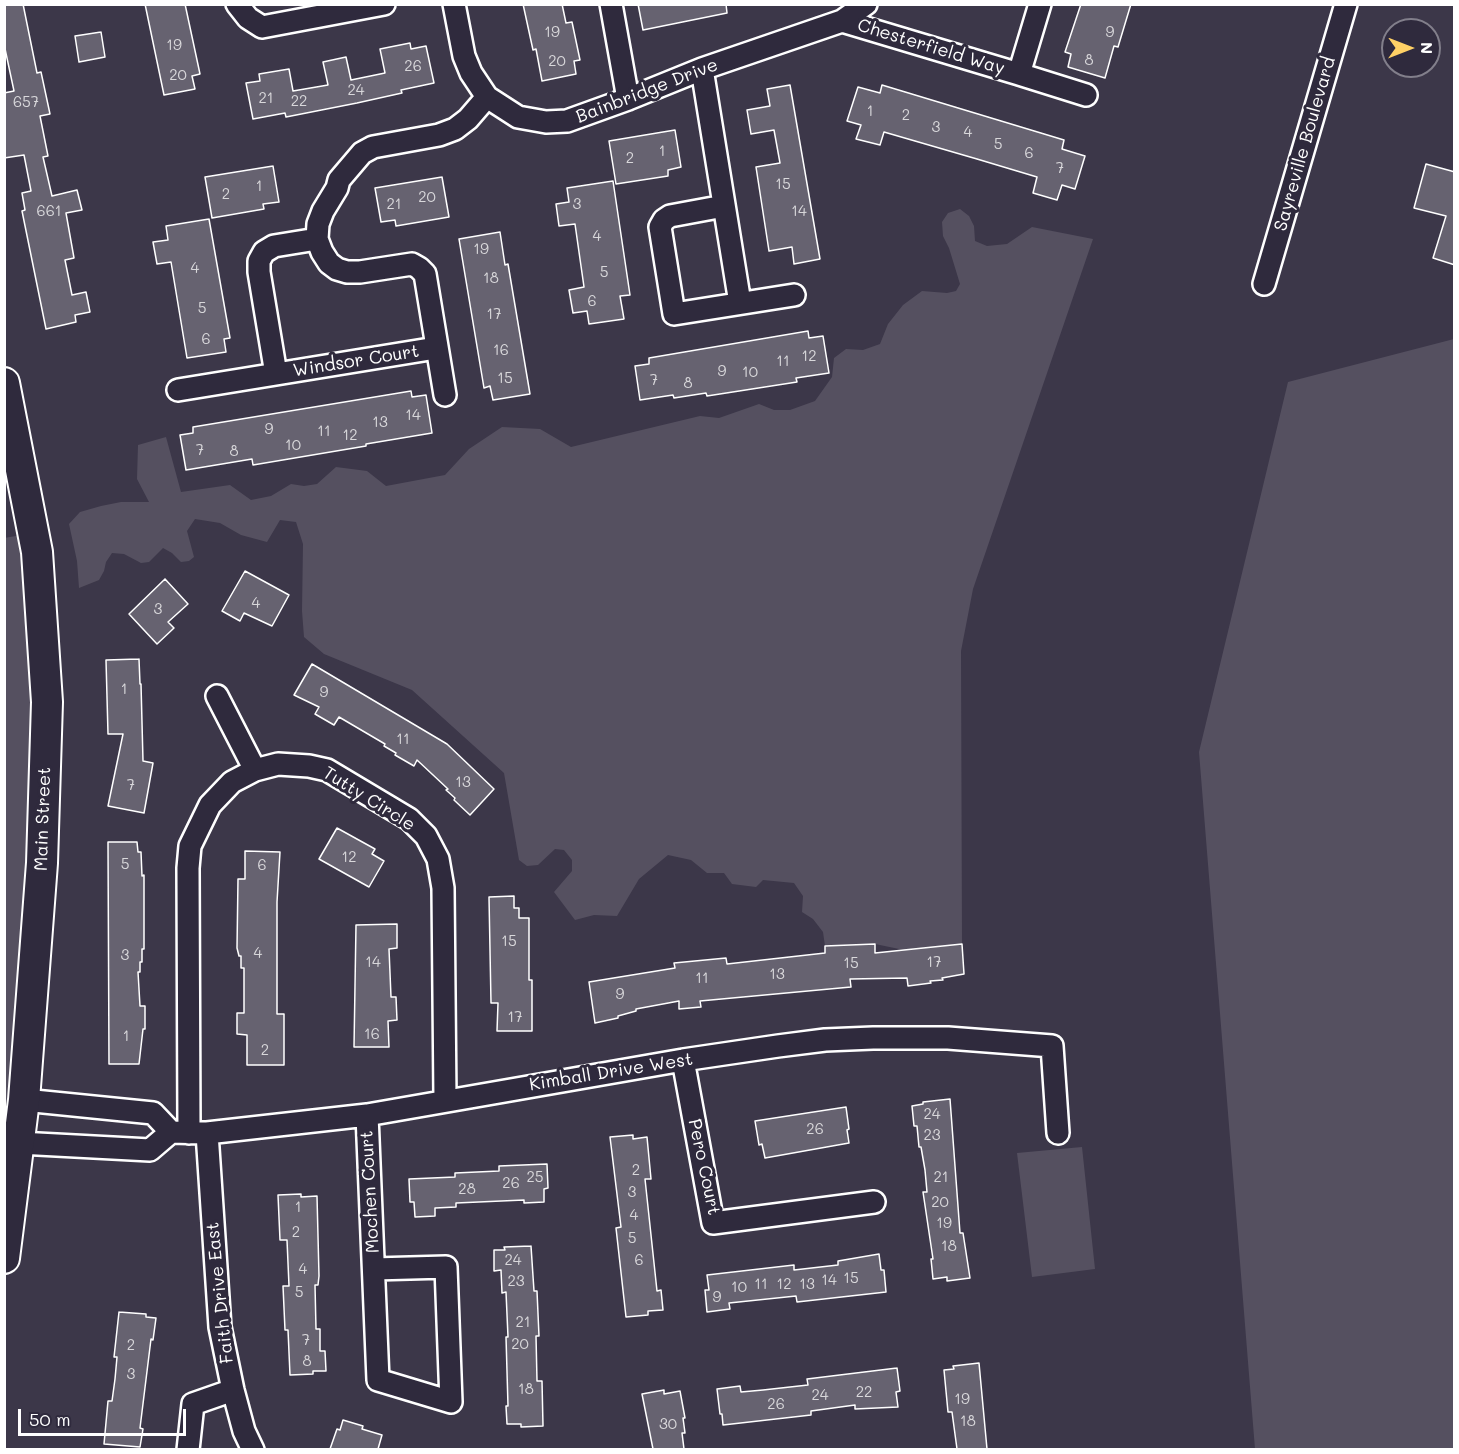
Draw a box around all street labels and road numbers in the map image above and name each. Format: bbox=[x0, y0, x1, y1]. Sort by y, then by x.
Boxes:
street label: Chesterfield Way bbox=[855, 14, 1007, 80]
street label: Bainbridge Drive bbox=[573, 54, 721, 128]
street label: Sayreville Boulevard bbox=[1270, 54, 1340, 234]
street label: Windsor Court bbox=[291, 340, 421, 382]
street label: Tutty Circle bbox=[319, 762, 419, 836]
street label: Main Street bbox=[30, 767, 56, 871]
street label: Kimball Drive West bbox=[528, 1048, 694, 1096]
street label: Pero Court bbox=[683, 1117, 725, 1217]
street label: Mochen Court bbox=[356, 1130, 384, 1254]
street label: Faith Drive East bbox=[202, 1221, 238, 1365]

